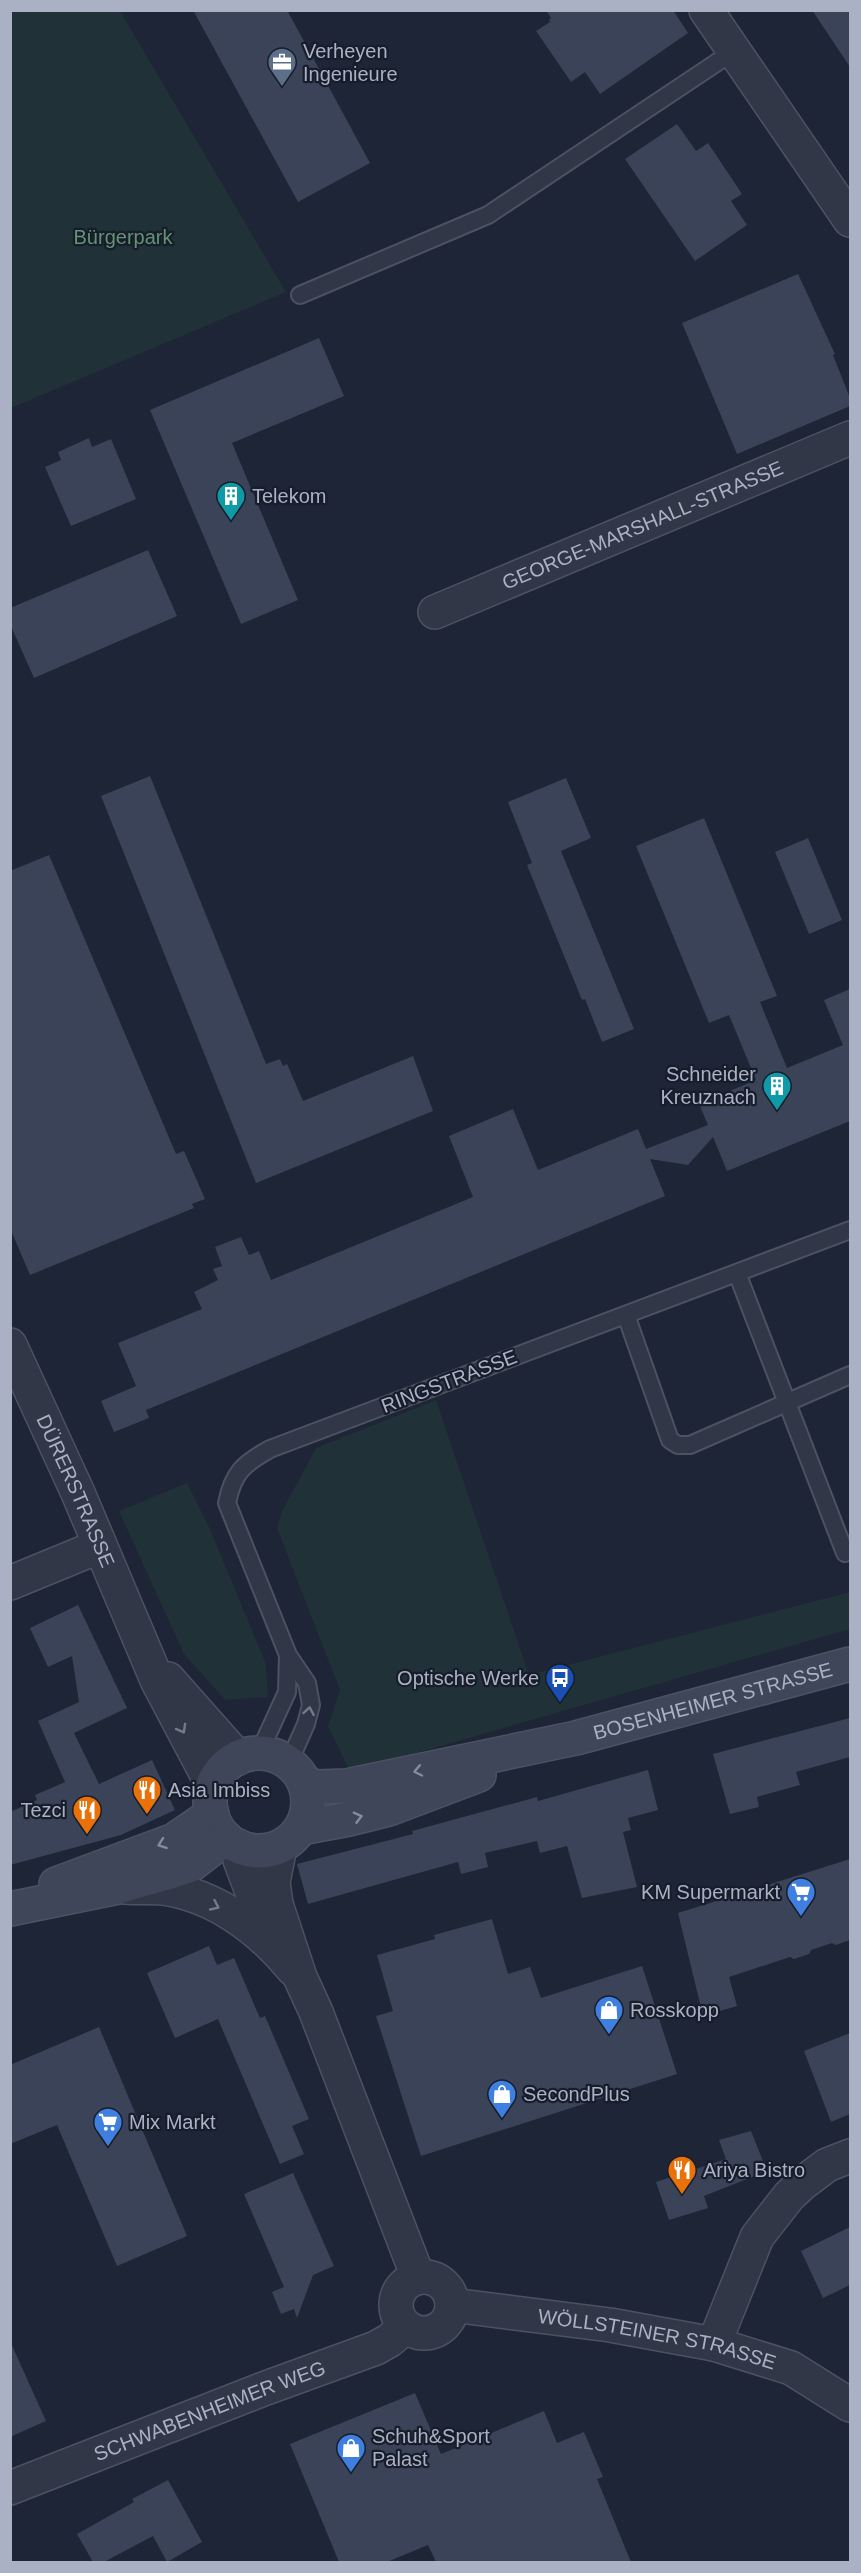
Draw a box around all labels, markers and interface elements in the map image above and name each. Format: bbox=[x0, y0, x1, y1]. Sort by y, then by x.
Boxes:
place label: Verheyen Ingenieure bbox=[303, 40, 398, 85]
office icon: Verheyen Ingenieure bbox=[266, 46, 298, 88]
park label: Bürgerpark bbox=[74, 226, 173, 248]
street label: GEORGE-MARSHALL-STRASSE bbox=[499, 456, 786, 594]
building icon: Telekom bbox=[215, 480, 247, 522]
place label: Telekom bbox=[252, 485, 326, 507]
place label: Schneider Kreuznach bbox=[660, 1063, 756, 1108]
building icon: Schneider Kreuznach bbox=[761, 1070, 793, 1112]
street label: RINGSTRASSE bbox=[378, 1345, 520, 1417]
street label: DÜRERSTRASSE bbox=[32, 1411, 119, 1570]
street label: BOSENHEIMER STRASSE bbox=[591, 1658, 835, 1744]
bus stop icon: Optische Werke bbox=[544, 1662, 576, 1704]
place label: Optische Werke bbox=[397, 1667, 539, 1689]
one-way arrow bbox=[302, 1706, 315, 1716]
one-way arrow bbox=[174, 1723, 186, 1734]
one-way arrow bbox=[413, 1764, 423, 1777]
restaurant icon: Asia Imbiss bbox=[131, 1774, 163, 1816]
place label: Asia Imbiss bbox=[168, 1779, 270, 1801]
restaurant icon: Tezci bbox=[71, 1794, 103, 1836]
place label: Tezci bbox=[20, 1799, 66, 1821]
one-way arrow bbox=[353, 1812, 363, 1824]
one-way arrow bbox=[158, 1837, 168, 1850]
supermarket icon: KM Supermarkt bbox=[785, 1876, 817, 1918]
place label: KM Supermarkt bbox=[641, 1881, 780, 1903]
one-way arrow bbox=[209, 1899, 220, 1911]
shop icon: Rosskopp bbox=[593, 1994, 625, 2036]
place label: Rosskopp bbox=[630, 1999, 719, 2021]
shop icon: SecondPlus bbox=[486, 2078, 518, 2120]
place label: SecondPlus bbox=[523, 2083, 630, 2105]
supermarket icon: Mix Markt bbox=[92, 2106, 124, 2148]
place label: Mix Markt bbox=[129, 2111, 216, 2133]
restaurant icon: Ariya Bistro bbox=[666, 2154, 698, 2196]
place label: Ariya Bistro bbox=[703, 2159, 805, 2181]
street label: WÖLLSTEINER STRASSE bbox=[537, 2305, 779, 2374]
street label: SCHWABENHEIMER WEG bbox=[91, 2356, 328, 2465]
place label: Schuh&Sport Palast bbox=[372, 2425, 490, 2470]
shop icon: Schuh&Sport Palast bbox=[335, 2432, 367, 2474]

